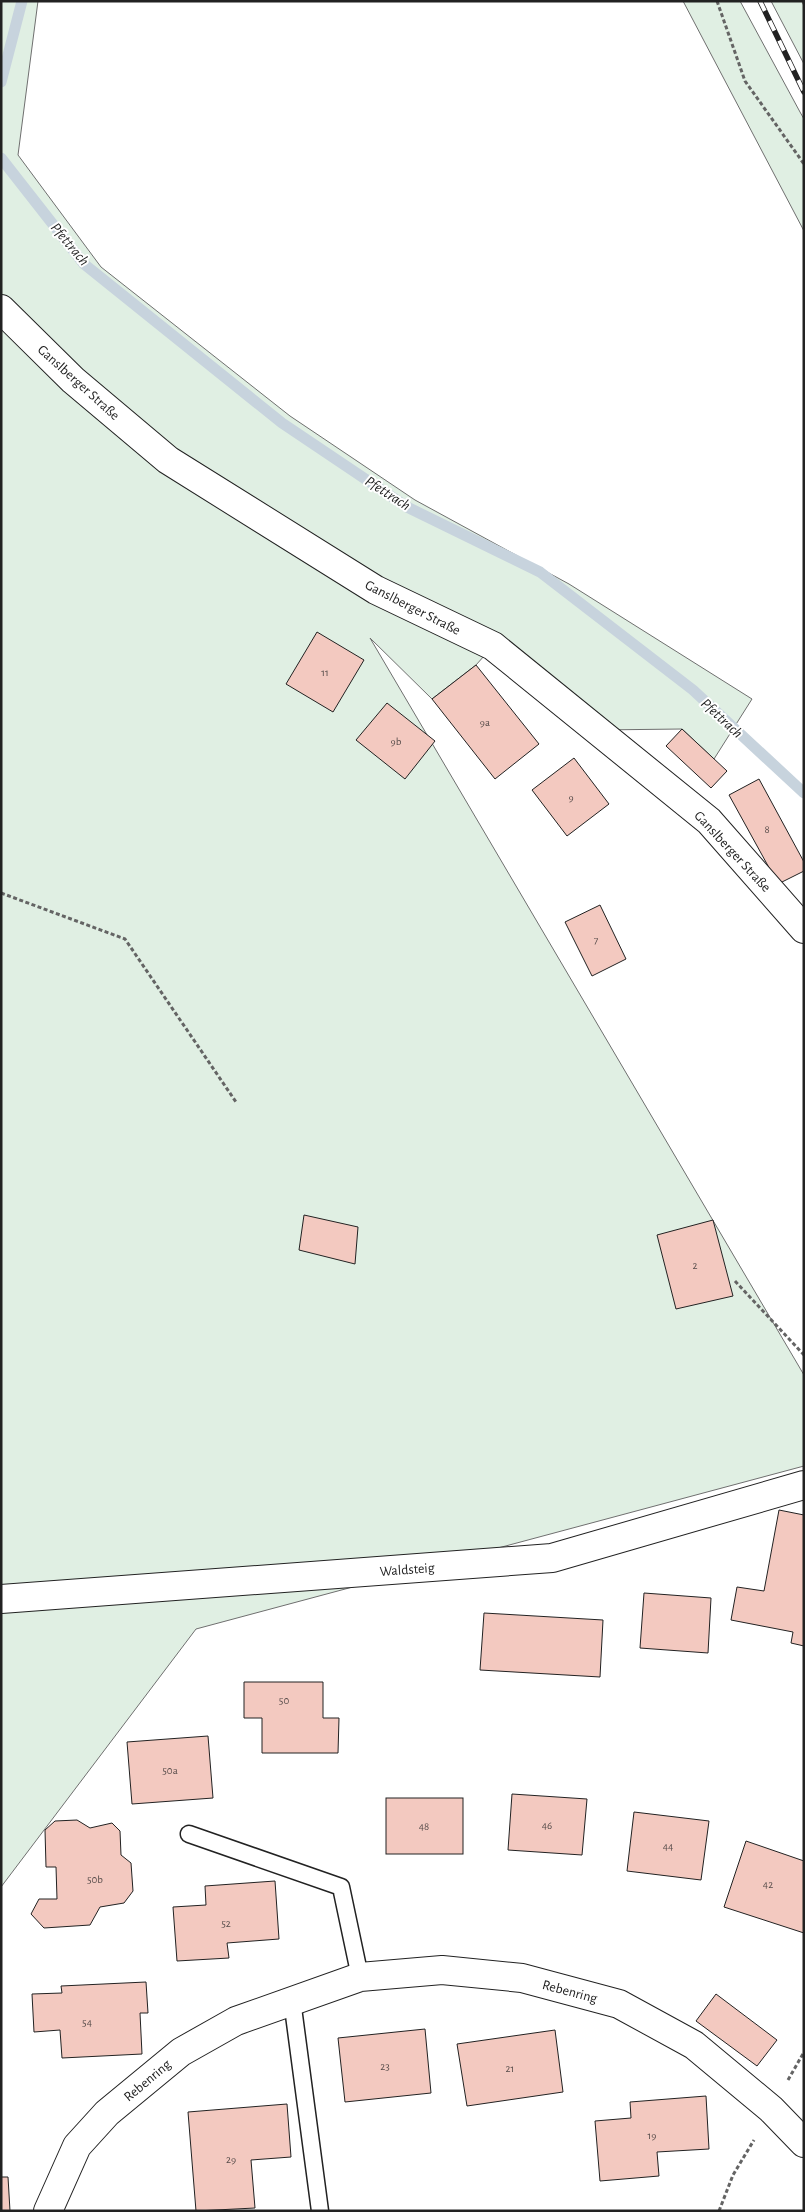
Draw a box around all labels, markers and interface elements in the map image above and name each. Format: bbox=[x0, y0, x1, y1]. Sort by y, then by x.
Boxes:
water label: Pfettrach bbox=[48, 220, 92, 268]
street label: Ganslberger Straße bbox=[35, 342, 122, 423]
water label: Pfettrach bbox=[362, 473, 413, 513]
street label: Ganslberger Straße bbox=[363, 578, 462, 638]
house number: 11 bbox=[321, 667, 329, 678]
water label: Pfettrach bbox=[698, 696, 745, 741]
house number: 9a bbox=[480, 717, 490, 728]
house number: 9b bbox=[391, 736, 402, 747]
house number: 9 bbox=[568, 792, 574, 803]
street label: Ganslberger Straße bbox=[691, 809, 773, 895]
house number: 8 bbox=[764, 824, 770, 835]
house number: 7 bbox=[594, 935, 599, 946]
house number: 2 bbox=[692, 1260, 698, 1271]
street label: Waldsteig bbox=[379, 1561, 435, 1579]
house number: 50 bbox=[279, 1695, 289, 1706]
house number: 50a bbox=[162, 1765, 178, 1776]
house number: 46 bbox=[542, 1820, 552, 1831]
house number: 48 bbox=[419, 1821, 429, 1832]
house number: 44 bbox=[663, 1841, 673, 1852]
house number: 50b bbox=[87, 1874, 103, 1885]
house number: 42 bbox=[763, 1879, 773, 1890]
house number: 52 bbox=[221, 1918, 231, 1929]
street label: Rebenring bbox=[541, 1978, 599, 2006]
house number: 54 bbox=[82, 2017, 92, 2028]
street label: Rebenring bbox=[122, 2057, 174, 2104]
house number: 23 bbox=[380, 2061, 390, 2072]
house number: 21 bbox=[506, 2063, 514, 2074]
house number: 19 bbox=[648, 2130, 656, 2141]
house number: 29 bbox=[226, 2154, 236, 2165]

